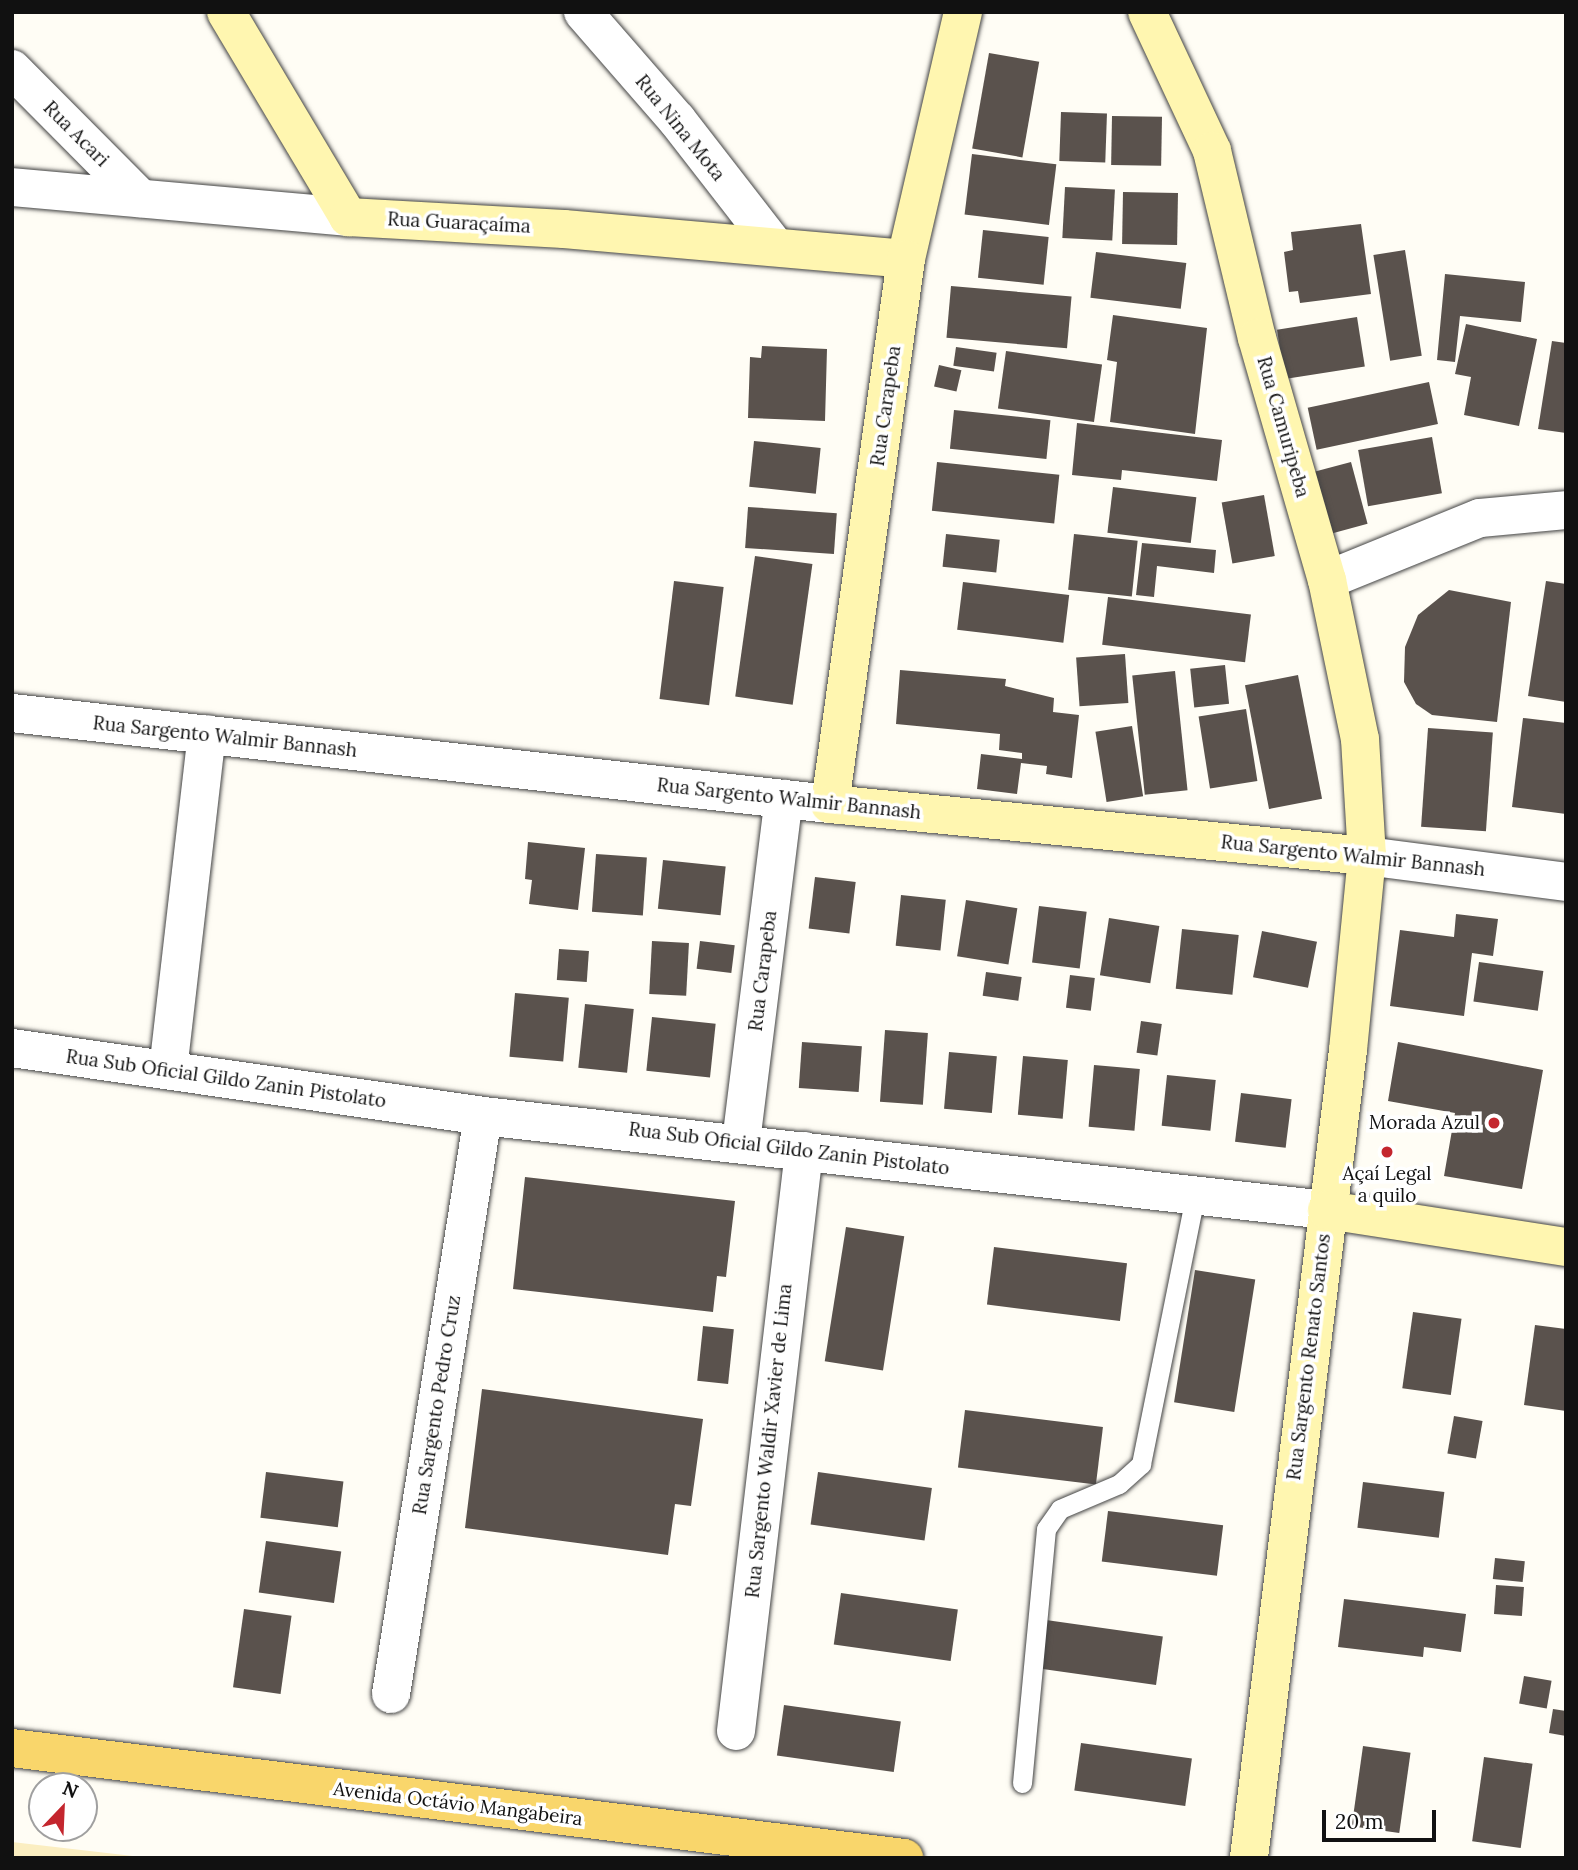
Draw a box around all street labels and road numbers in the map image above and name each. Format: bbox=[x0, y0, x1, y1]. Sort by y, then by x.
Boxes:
street label: Rua Nina Mota bbox=[630, 70, 730, 186]
street label: Rua Acari bbox=[38, 96, 114, 172]
street label: Rua Guaraçaíma bbox=[387, 208, 531, 238]
street label: Rua Carapeba bbox=[866, 344, 906, 468]
street label: Rua Camuripeba bbox=[1252, 354, 1314, 500]
street label: Rua Sargento Walmir Bannash bbox=[92, 712, 358, 762]
street label: Rua Sargento Walmir Bannash bbox=[656, 774, 922, 824]
street label: Rua Sargento Walmir Bannash bbox=[1220, 831, 1486, 881]
street label: Rua Carapeba bbox=[744, 909, 782, 1033]
street label: Rua Sub Oficial Gildo Zanin Pistolato bbox=[64, 1045, 388, 1113]
street label: Rua Sub Oficial Gildo Zanin Pistolato bbox=[627, 1118, 951, 1180]
street label: Rua Sargento Renato Santos bbox=[1283, 1232, 1335, 1482]
street label: Rua Sargento Waldir Xavier de Lima bbox=[741, 1283, 797, 1599]
street label: Rua Sargento Pedro Cruz bbox=[408, 1294, 466, 1516]
street label: Avenida Octávio Mangabeira bbox=[332, 1777, 584, 1831]

